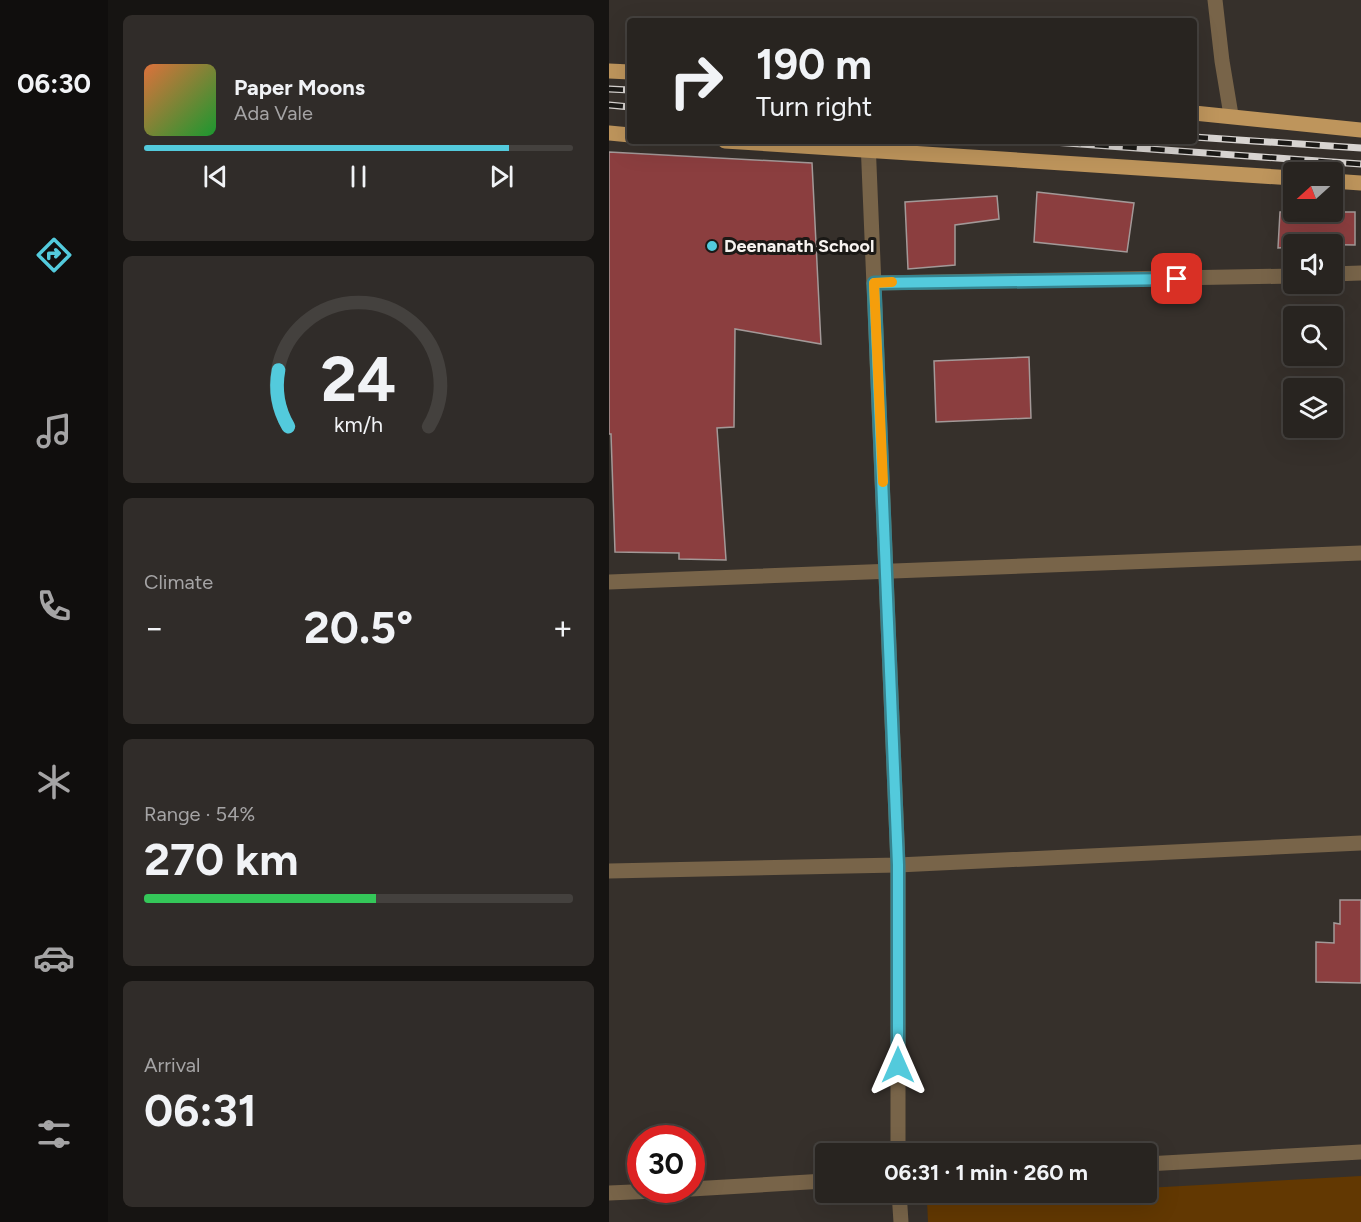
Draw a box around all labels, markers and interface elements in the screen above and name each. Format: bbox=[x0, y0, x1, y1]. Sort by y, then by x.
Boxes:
text: 190 m bbox=[756, 39, 872, 90]
icon: right bbox=[657, 42, 735, 120]
text: 06:30 bbox=[17, 67, 91, 100]
text: Paper Moons bbox=[234, 74, 365, 101]
text: Turn right bbox=[756, 90, 872, 123]
text: Ada Vale bbox=[234, 101, 313, 125]
icon: previous bbox=[199, 160, 232, 193]
icon: pause bbox=[342, 160, 375, 193]
icon: next bbox=[485, 160, 518, 193]
north arrow bbox=[1283, 162, 1343, 222]
map controls bbox=[1283, 162, 1343, 438]
icon: directions bbox=[33, 234, 75, 276]
button: sound bbox=[1283, 234, 1343, 294]
place label: Deenanath School bbox=[724, 235, 874, 257]
marker: Deenanath School bbox=[705, 239, 719, 253]
pin bbox=[1151, 253, 1202, 304]
icon: arrive bbox=[1160, 262, 1193, 295]
button: search bbox=[1283, 306, 1343, 366]
text: 24 bbox=[321, 342, 396, 417]
button: layers bbox=[1283, 378, 1343, 438]
icon: music bbox=[33, 410, 75, 452]
text: km/h bbox=[334, 412, 383, 437]
text: Climate bbox=[144, 570, 213, 594]
icon: phone bbox=[33, 585, 75, 627]
text: 20.5° bbox=[304, 600, 413, 654]
text: − bbox=[144, 608, 165, 647]
text: + bbox=[552, 608, 573, 647]
icon: climate bbox=[33, 761, 75, 803]
text: Range · 54% bbox=[144, 802, 255, 826]
text: 270 km bbox=[144, 832, 298, 886]
icon: car bbox=[33, 937, 75, 979]
position arrow bbox=[866, 1033, 930, 1097]
text: Arrival bbox=[144, 1053, 200, 1077]
text: 06:31 bbox=[144, 1083, 257, 1137]
icon: filters bbox=[33, 1113, 75, 1155]
speed limit sign: 30 bbox=[627, 1125, 705, 1203]
text: 06:31 · 1 min · 260 m bbox=[884, 1159, 1088, 1186]

